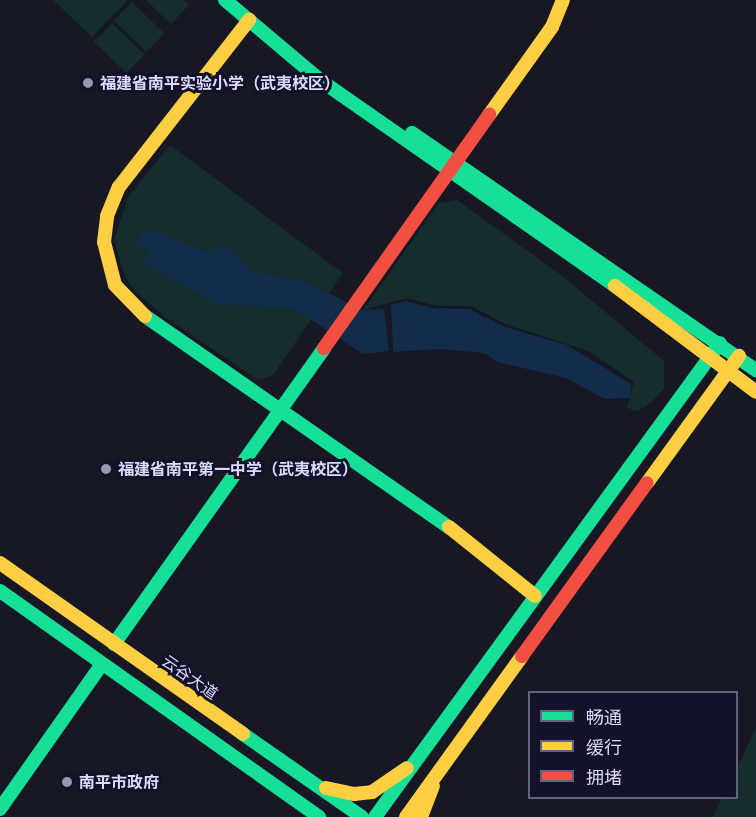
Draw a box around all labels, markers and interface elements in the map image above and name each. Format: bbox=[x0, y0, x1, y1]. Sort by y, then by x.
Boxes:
place label: 福建省南平实验小学（武夷校区） bbox=[100, 73, 340, 93]
marker: 福建省南平实验小学（武夷校区） bbox=[81, 76, 95, 90]
place label: 福建省南平第一中学（武夷校区） bbox=[118, 459, 358, 479]
marker: 福建省南平第一中学（武夷校区） bbox=[99, 462, 113, 476]
street label: 云谷大道 bbox=[158, 651, 222, 703]
legend bbox=[528, 691, 738, 799]
text: 畅通 bbox=[586, 705, 622, 729]
text: 缓行 bbox=[586, 735, 622, 759]
text: 拥堵 bbox=[586, 765, 622, 789]
place label: 南平市政府 bbox=[79, 772, 159, 792]
marker: 南平市政府 bbox=[60, 775, 74, 789]

